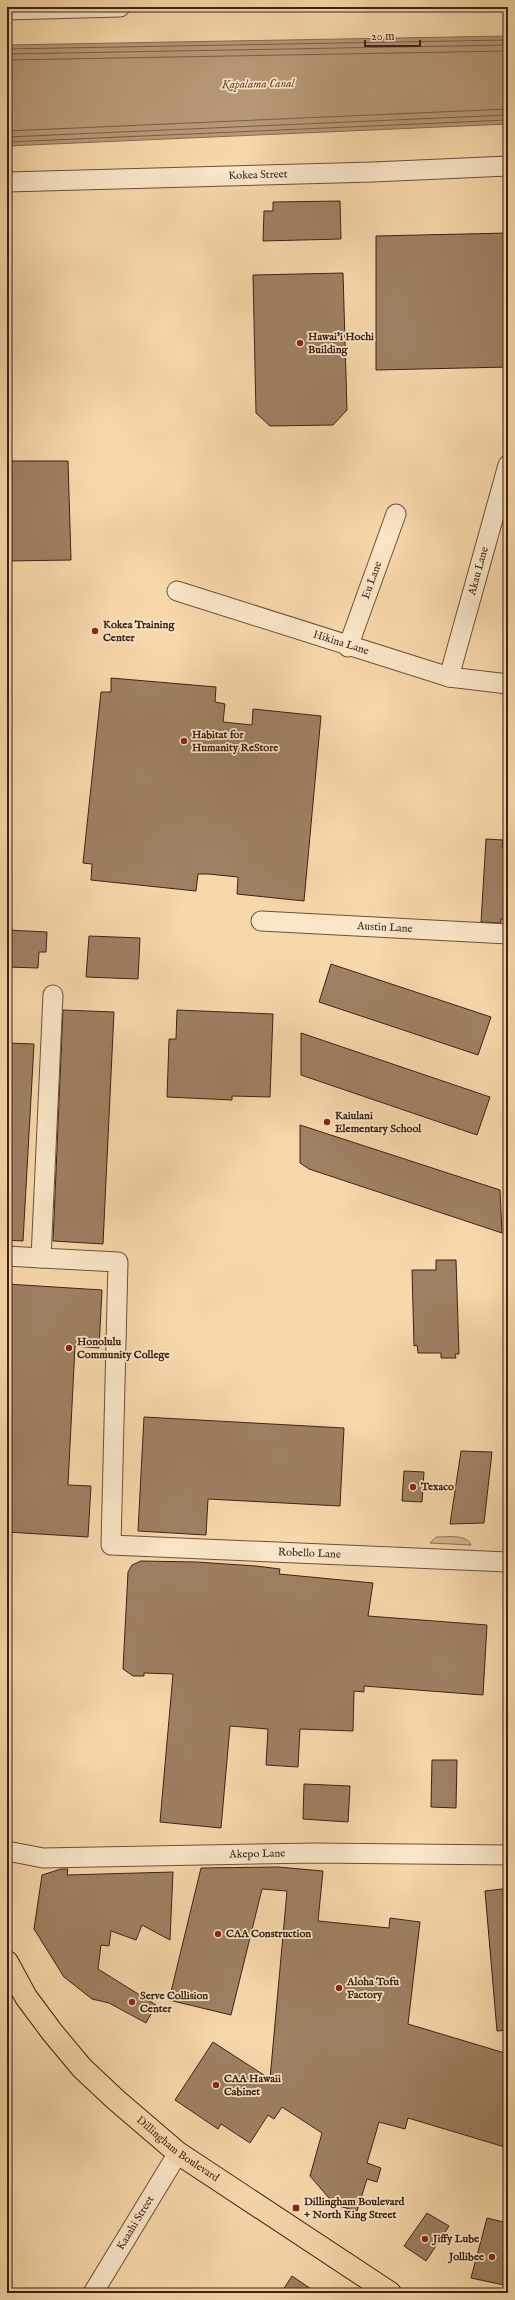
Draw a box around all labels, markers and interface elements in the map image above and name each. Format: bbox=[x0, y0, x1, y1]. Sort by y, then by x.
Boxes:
scale bar bbox=[365, 22, 420, 48]
text: 20 m bbox=[371, 29, 394, 44]
water label: Kapalama Canal bbox=[221, 76, 296, 92]
street label: Kokea Street bbox=[228, 167, 288, 183]
place label: Hawai'i Hochi Building bbox=[308, 330, 374, 357]
marker: Hawai'i Hochi Building bbox=[295, 338, 305, 348]
street label: Akau Lane bbox=[465, 545, 492, 598]
street label: Eu Lane bbox=[359, 559, 385, 601]
place label: Kokea Training Center bbox=[103, 618, 175, 645]
marker: Kokea Training Center bbox=[90, 626, 100, 636]
street label: Hikina Lane bbox=[311, 627, 371, 658]
place label: Habitat for Humanity ReStore bbox=[192, 728, 278, 755]
marker: Habitat for Humanity ReStore bbox=[179, 736, 189, 746]
street label: Austin Lane bbox=[356, 919, 413, 936]
place label: Kaiulani Elementary School bbox=[335, 1109, 422, 1136]
marker: Kaiulani Elementary School bbox=[322, 1117, 332, 1127]
place label: Honolulu Community College bbox=[77, 1335, 170, 1362]
marker: Honolulu Community College bbox=[64, 1343, 74, 1353]
place label: Texaco bbox=[420, 1480, 454, 1494]
marker: Texaco bbox=[408, 1482, 418, 1492]
street label: Robello Lane bbox=[278, 1545, 341, 1562]
street label: Akepo Lane bbox=[228, 1847, 285, 1862]
place label: CAA Construction bbox=[226, 1927, 311, 1941]
marker: CAA Construction bbox=[213, 1929, 223, 1939]
place label: Aloha Tofu Factory bbox=[346, 1975, 399, 2002]
marker: Aloha Tofu Factory bbox=[334, 1983, 344, 1993]
place label: Serve Collision Center bbox=[140, 1989, 208, 2016]
marker: Serve Collision Center bbox=[127, 1997, 137, 2007]
place label: CAA Hawaii Cabinet bbox=[224, 2072, 281, 2099]
marker: CAA Hawaii Cabinet bbox=[211, 2080, 221, 2090]
street label: Dillingham Boulevard bbox=[133, 2113, 222, 2185]
street label: Kaaahi Street bbox=[114, 2193, 157, 2253]
place label: Dillingham Boulevard + North King Street bbox=[304, 2195, 406, 2222]
marker: Dillingham Boulevard + North King Street bbox=[291, 2203, 301, 2213]
place label: Jiffy Lube bbox=[431, 2232, 479, 2246]
marker: Jiffy Lube bbox=[420, 2234, 430, 2244]
place label: Jollibee bbox=[447, 2250, 484, 2264]
marker: Jollibee bbox=[487, 2252, 497, 2262]

